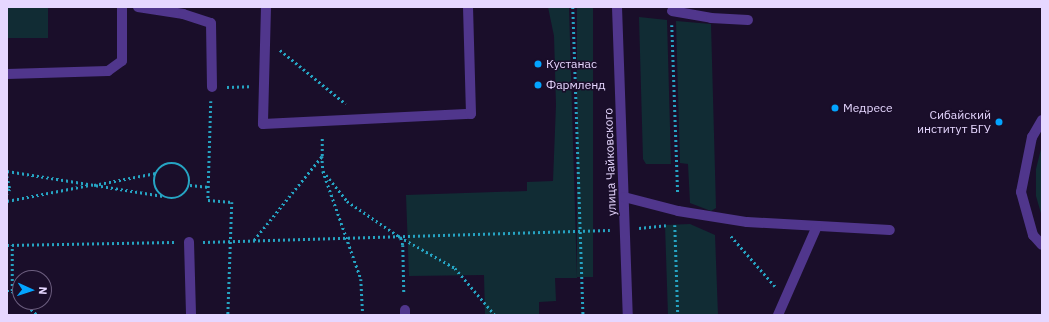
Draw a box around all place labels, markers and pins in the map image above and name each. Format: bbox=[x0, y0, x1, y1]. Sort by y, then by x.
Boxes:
place label: Кустанас bbox=[546, 57, 597, 71]
marker: Кустанас bbox=[533, 59, 543, 69]
place label: Фармленд bbox=[546, 78, 605, 92]
marker: Фармленд bbox=[533, 80, 543, 90]
place label: Медресе bbox=[843, 101, 893, 115]
marker: Медресе bbox=[830, 103, 840, 113]
place label: Сибайский институт БГУ bbox=[917, 108, 991, 136]
marker: Сибайский институт БГУ bbox=[994, 117, 1004, 127]

